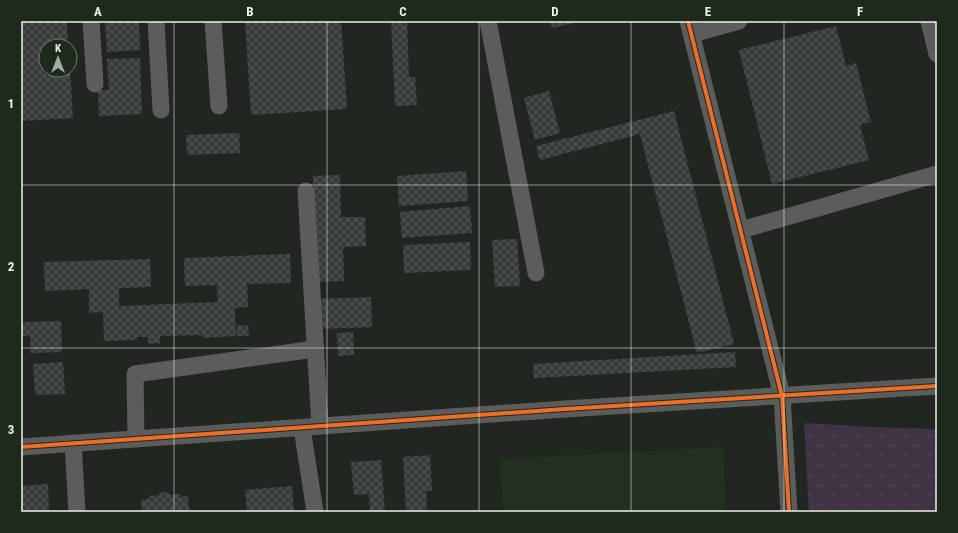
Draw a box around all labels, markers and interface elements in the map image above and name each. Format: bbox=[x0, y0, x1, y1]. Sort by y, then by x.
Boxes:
text: A bbox=[94, 4, 102, 19]
text: B bbox=[246, 4, 254, 19]
text: C bbox=[399, 4, 407, 19]
text: D bbox=[551, 4, 559, 19]
text: E bbox=[705, 4, 712, 19]
text: F bbox=[857, 4, 863, 19]
north arrow bbox=[38, 38, 78, 78]
text: K bbox=[55, 42, 62, 55]
text: 1 bbox=[8, 96, 14, 111]
text: 2 bbox=[8, 259, 15, 274]
text: 3 bbox=[8, 422, 14, 437]

